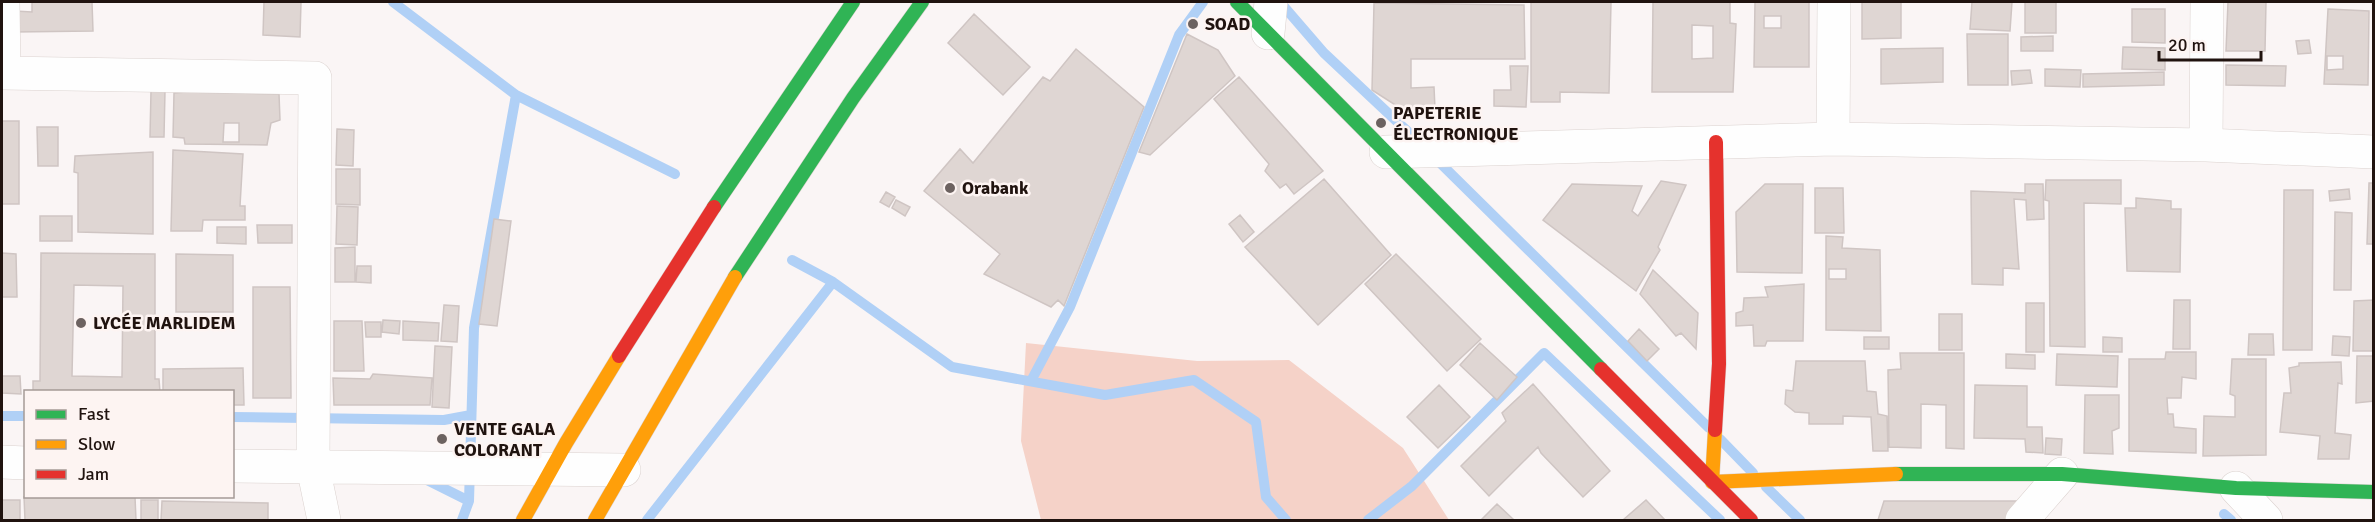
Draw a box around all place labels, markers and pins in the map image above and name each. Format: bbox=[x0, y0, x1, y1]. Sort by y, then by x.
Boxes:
place label: SOAD bbox=[1205, 13, 1250, 35]
marker: SOAD bbox=[1186, 17, 1200, 31]
place label: PAPETERIE ÉLECTRONIQUE bbox=[1393, 102, 1519, 145]
marker: PAPETERIE ÉLECTRONIQUE bbox=[1374, 116, 1388, 130]
place label: Orabank bbox=[962, 177, 1029, 199]
marker: Orabank bbox=[943, 181, 957, 195]
place label: LYCÉE MARLIDEM bbox=[93, 312, 236, 334]
marker: LYCÉE MARLIDEM bbox=[74, 316, 88, 330]
place label: VENTE GALA COLORANT bbox=[454, 418, 556, 461]
marker: VENTE GALA COLORANT bbox=[435, 432, 449, 446]

